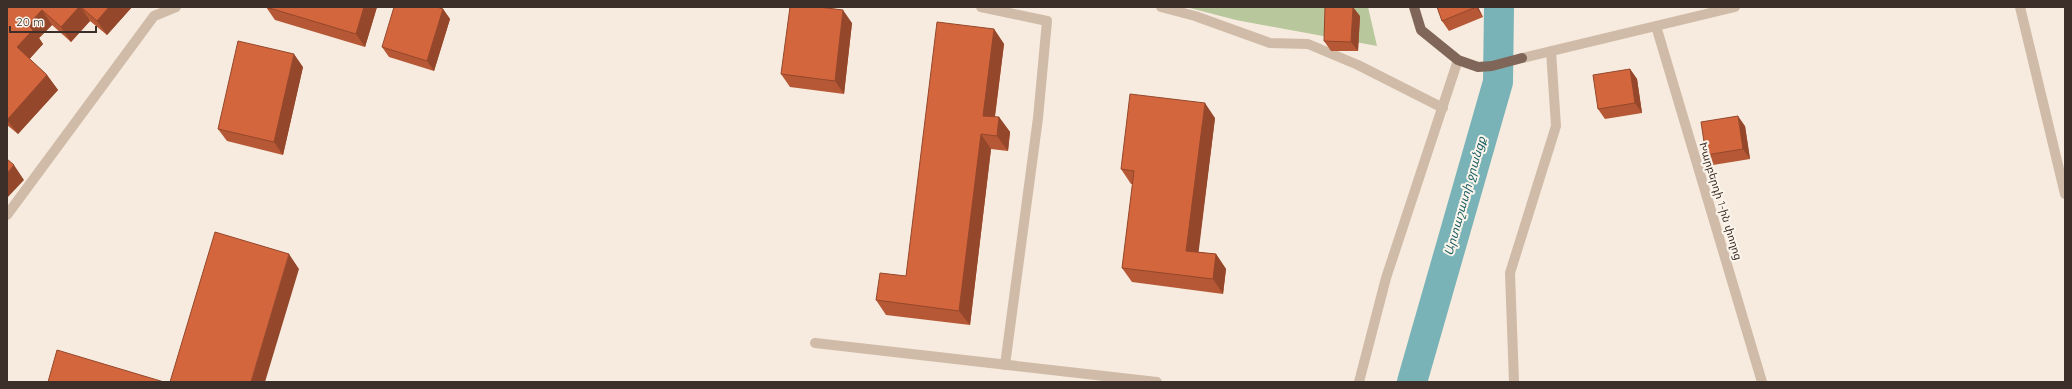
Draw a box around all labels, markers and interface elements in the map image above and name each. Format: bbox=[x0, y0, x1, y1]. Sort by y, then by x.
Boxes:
scale bar bbox=[10, 8, 96, 34]
text: 20 m bbox=[16, 14, 44, 29]
water label: Արտաշատի ջրանցք bbox=[1440, 134, 1489, 257]
street label: Խարբերդի 1-ին փողոց bbox=[1696, 140, 1746, 262]

